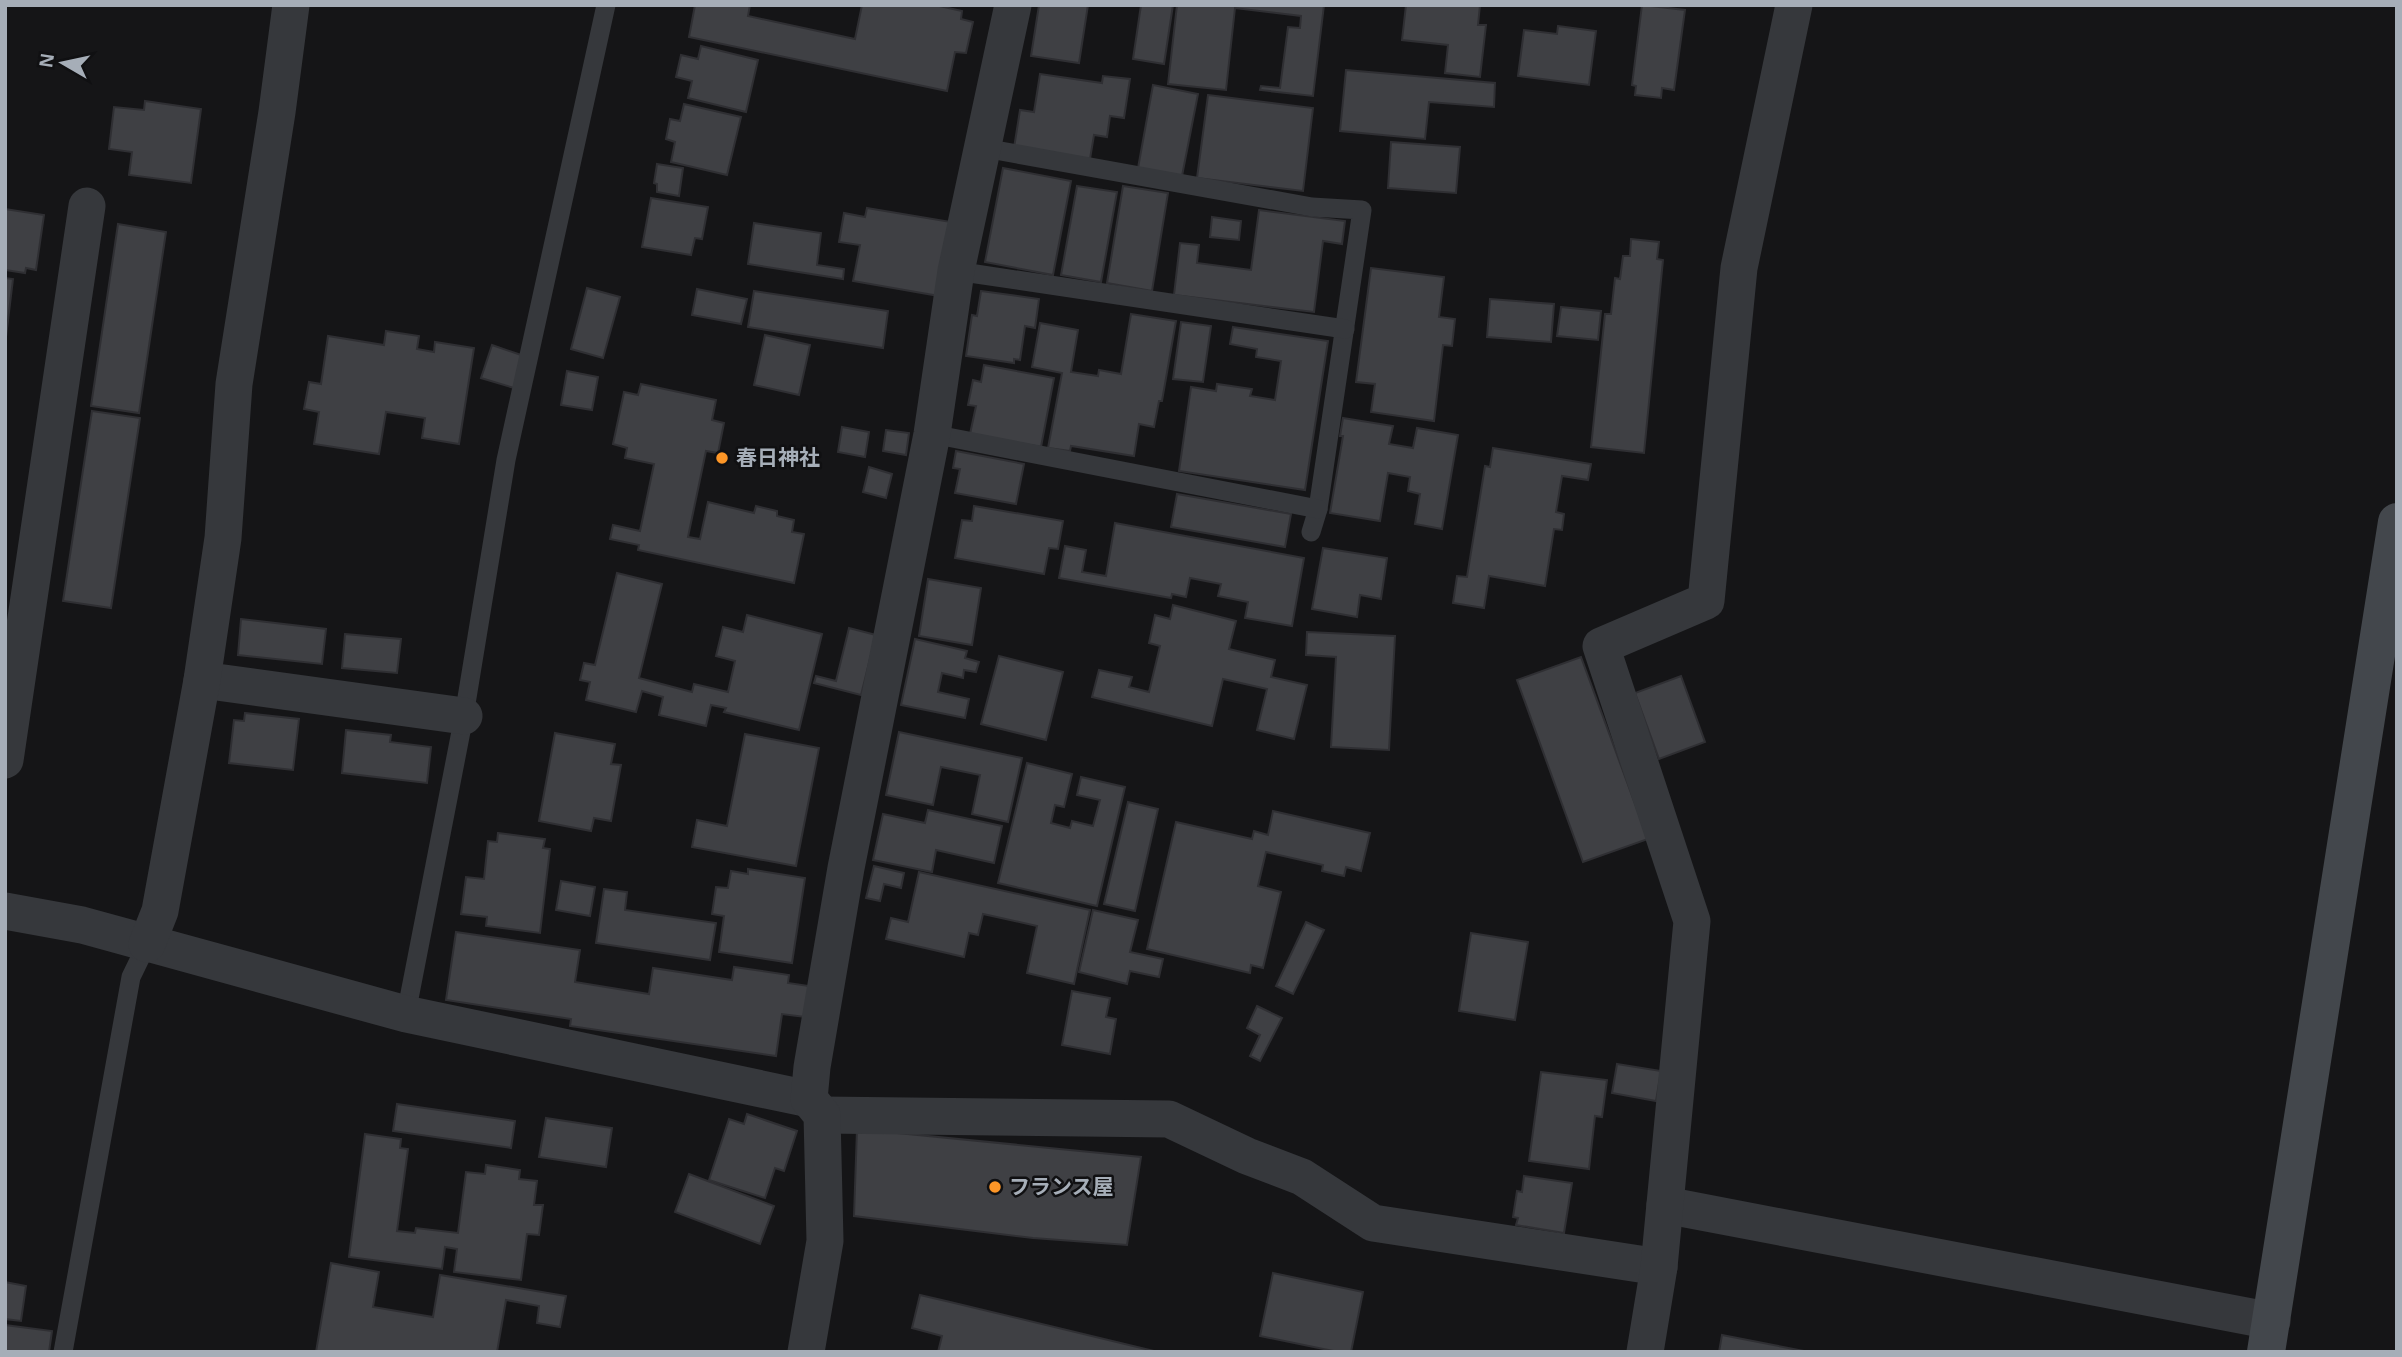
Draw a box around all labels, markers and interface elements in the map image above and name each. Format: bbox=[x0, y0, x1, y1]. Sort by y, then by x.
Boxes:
north arrow bbox=[28, 28, 98, 98]
text: N bbox=[35, 52, 58, 69]
place label: 春日神社 bbox=[736, 446, 820, 469]
marker: 春日神社 bbox=[714, 450, 730, 466]
place label: フランス屋 bbox=[1009, 1175, 1114, 1198]
marker: フランス屋 bbox=[987, 1179, 1003, 1195]

